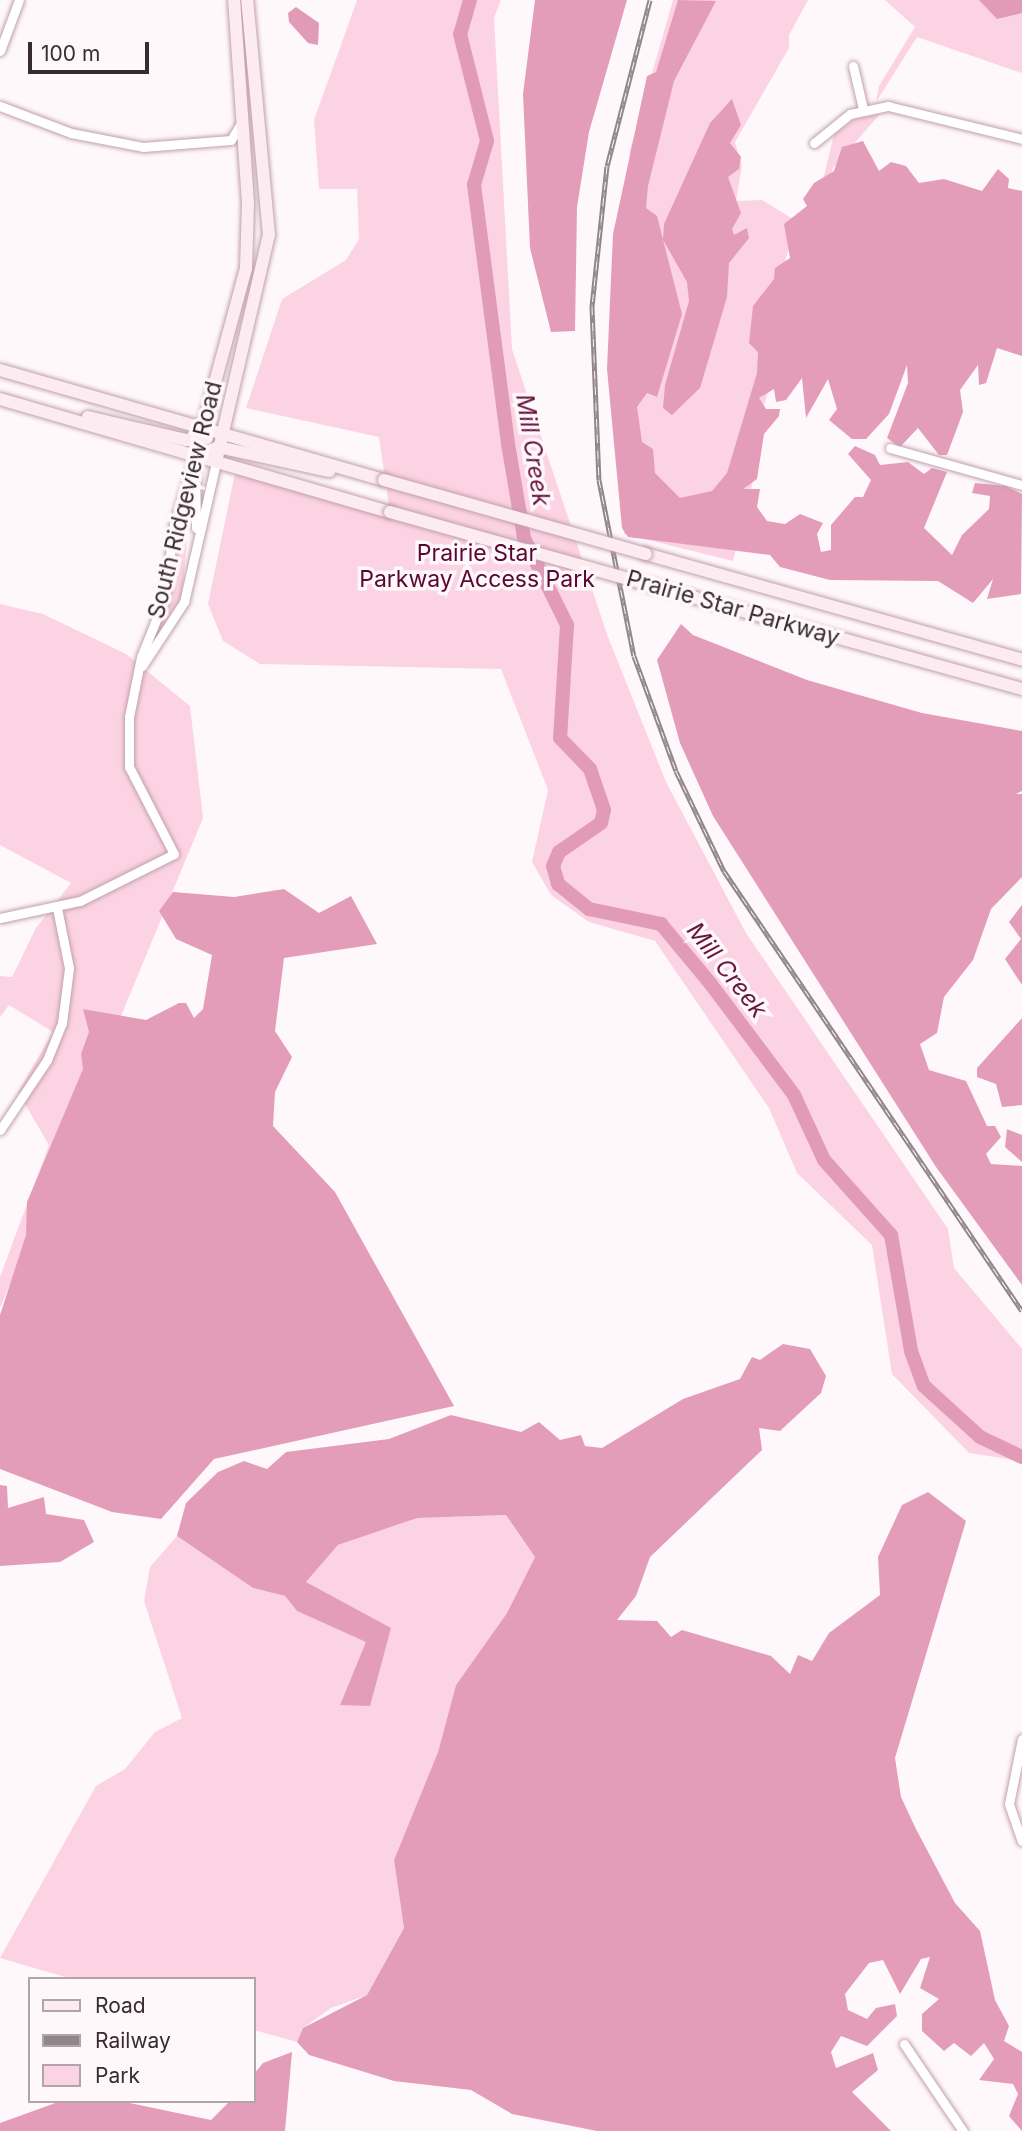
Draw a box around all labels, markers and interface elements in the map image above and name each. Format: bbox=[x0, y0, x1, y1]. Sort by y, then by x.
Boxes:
scale bar bbox=[32, 28, 152, 72]
text: 100 m bbox=[41, 41, 100, 66]
street label: South Ridgeview Road bbox=[142, 379, 228, 621]
water label: Mill Creek bbox=[510, 392, 556, 508]
park label: Prairie Star Parkway Access Park bbox=[359, 539, 595, 593]
street label: Prairie Star Parkway bbox=[623, 564, 843, 652]
water label: Mill Creek bbox=[681, 917, 773, 1023]
legend bbox=[28, 1977, 256, 2103]
text: Road bbox=[95, 1993, 146, 2018]
text: Railway bbox=[95, 2028, 171, 2053]
text: Park bbox=[95, 2063, 140, 2088]

